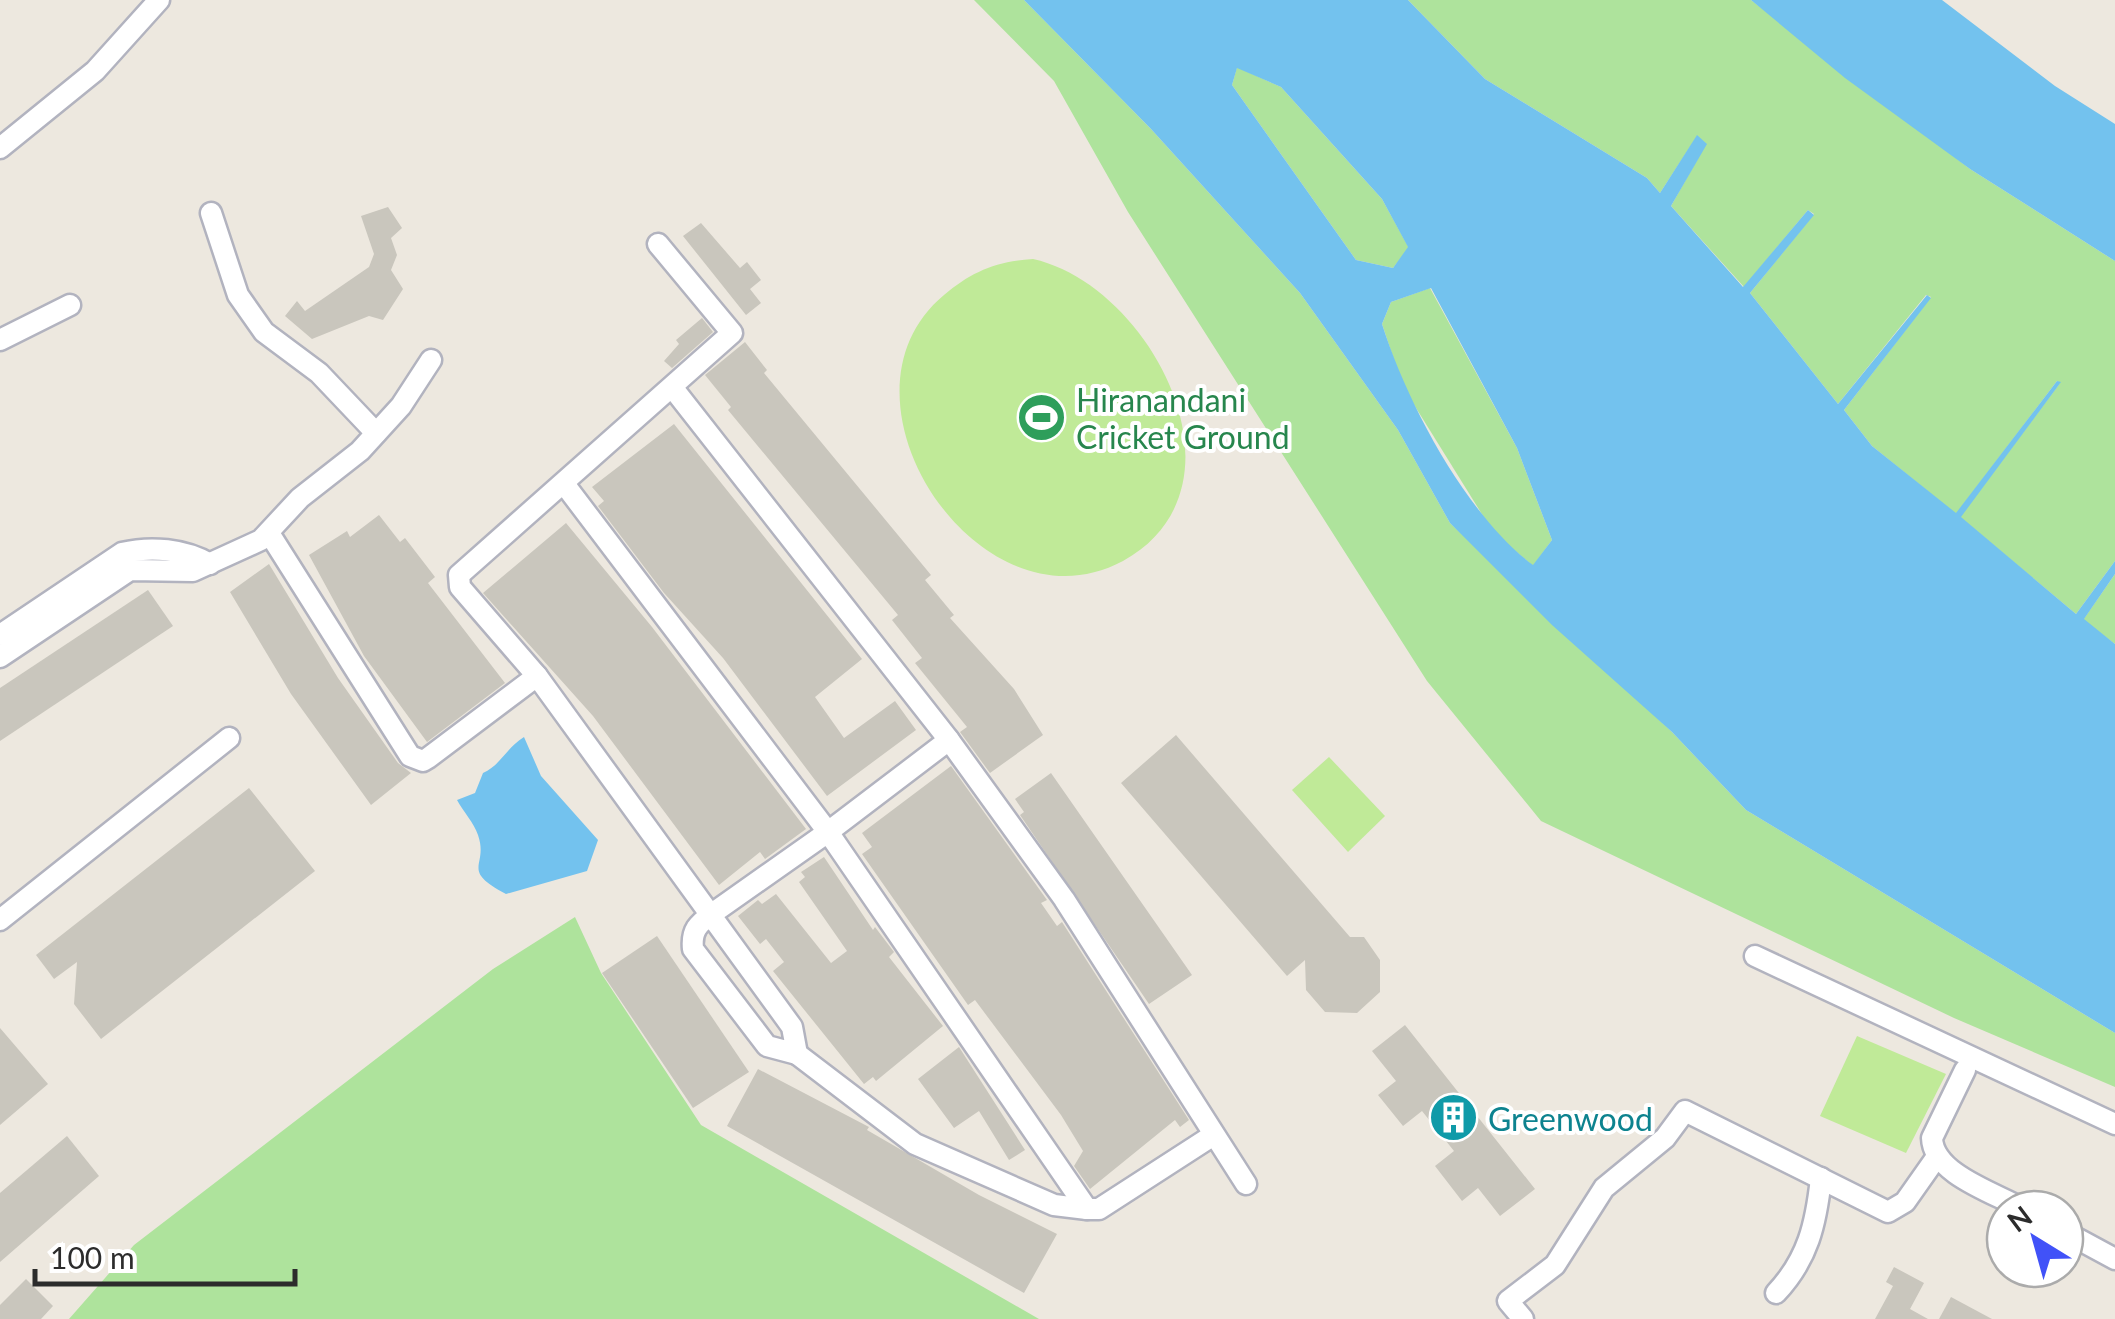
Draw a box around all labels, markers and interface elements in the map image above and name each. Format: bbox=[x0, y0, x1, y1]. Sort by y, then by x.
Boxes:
place label: Hiranandani Cricket Ground bbox=[1076, 380, 1290, 456]
sports icon: Hiranandani Cricket Ground bbox=[1015, 391, 1067, 443]
building icon: Greenwood bbox=[1427, 1092, 1479, 1144]
place label: Greenwood bbox=[1488, 1099, 1653, 1138]
north arrow bbox=[1985, 1189, 2085, 1289]
text: N bbox=[2001, 1198, 2038, 1238]
scale bar bbox=[35, 1224, 295, 1286]
text: 100 m bbox=[50, 1239, 135, 1275]

